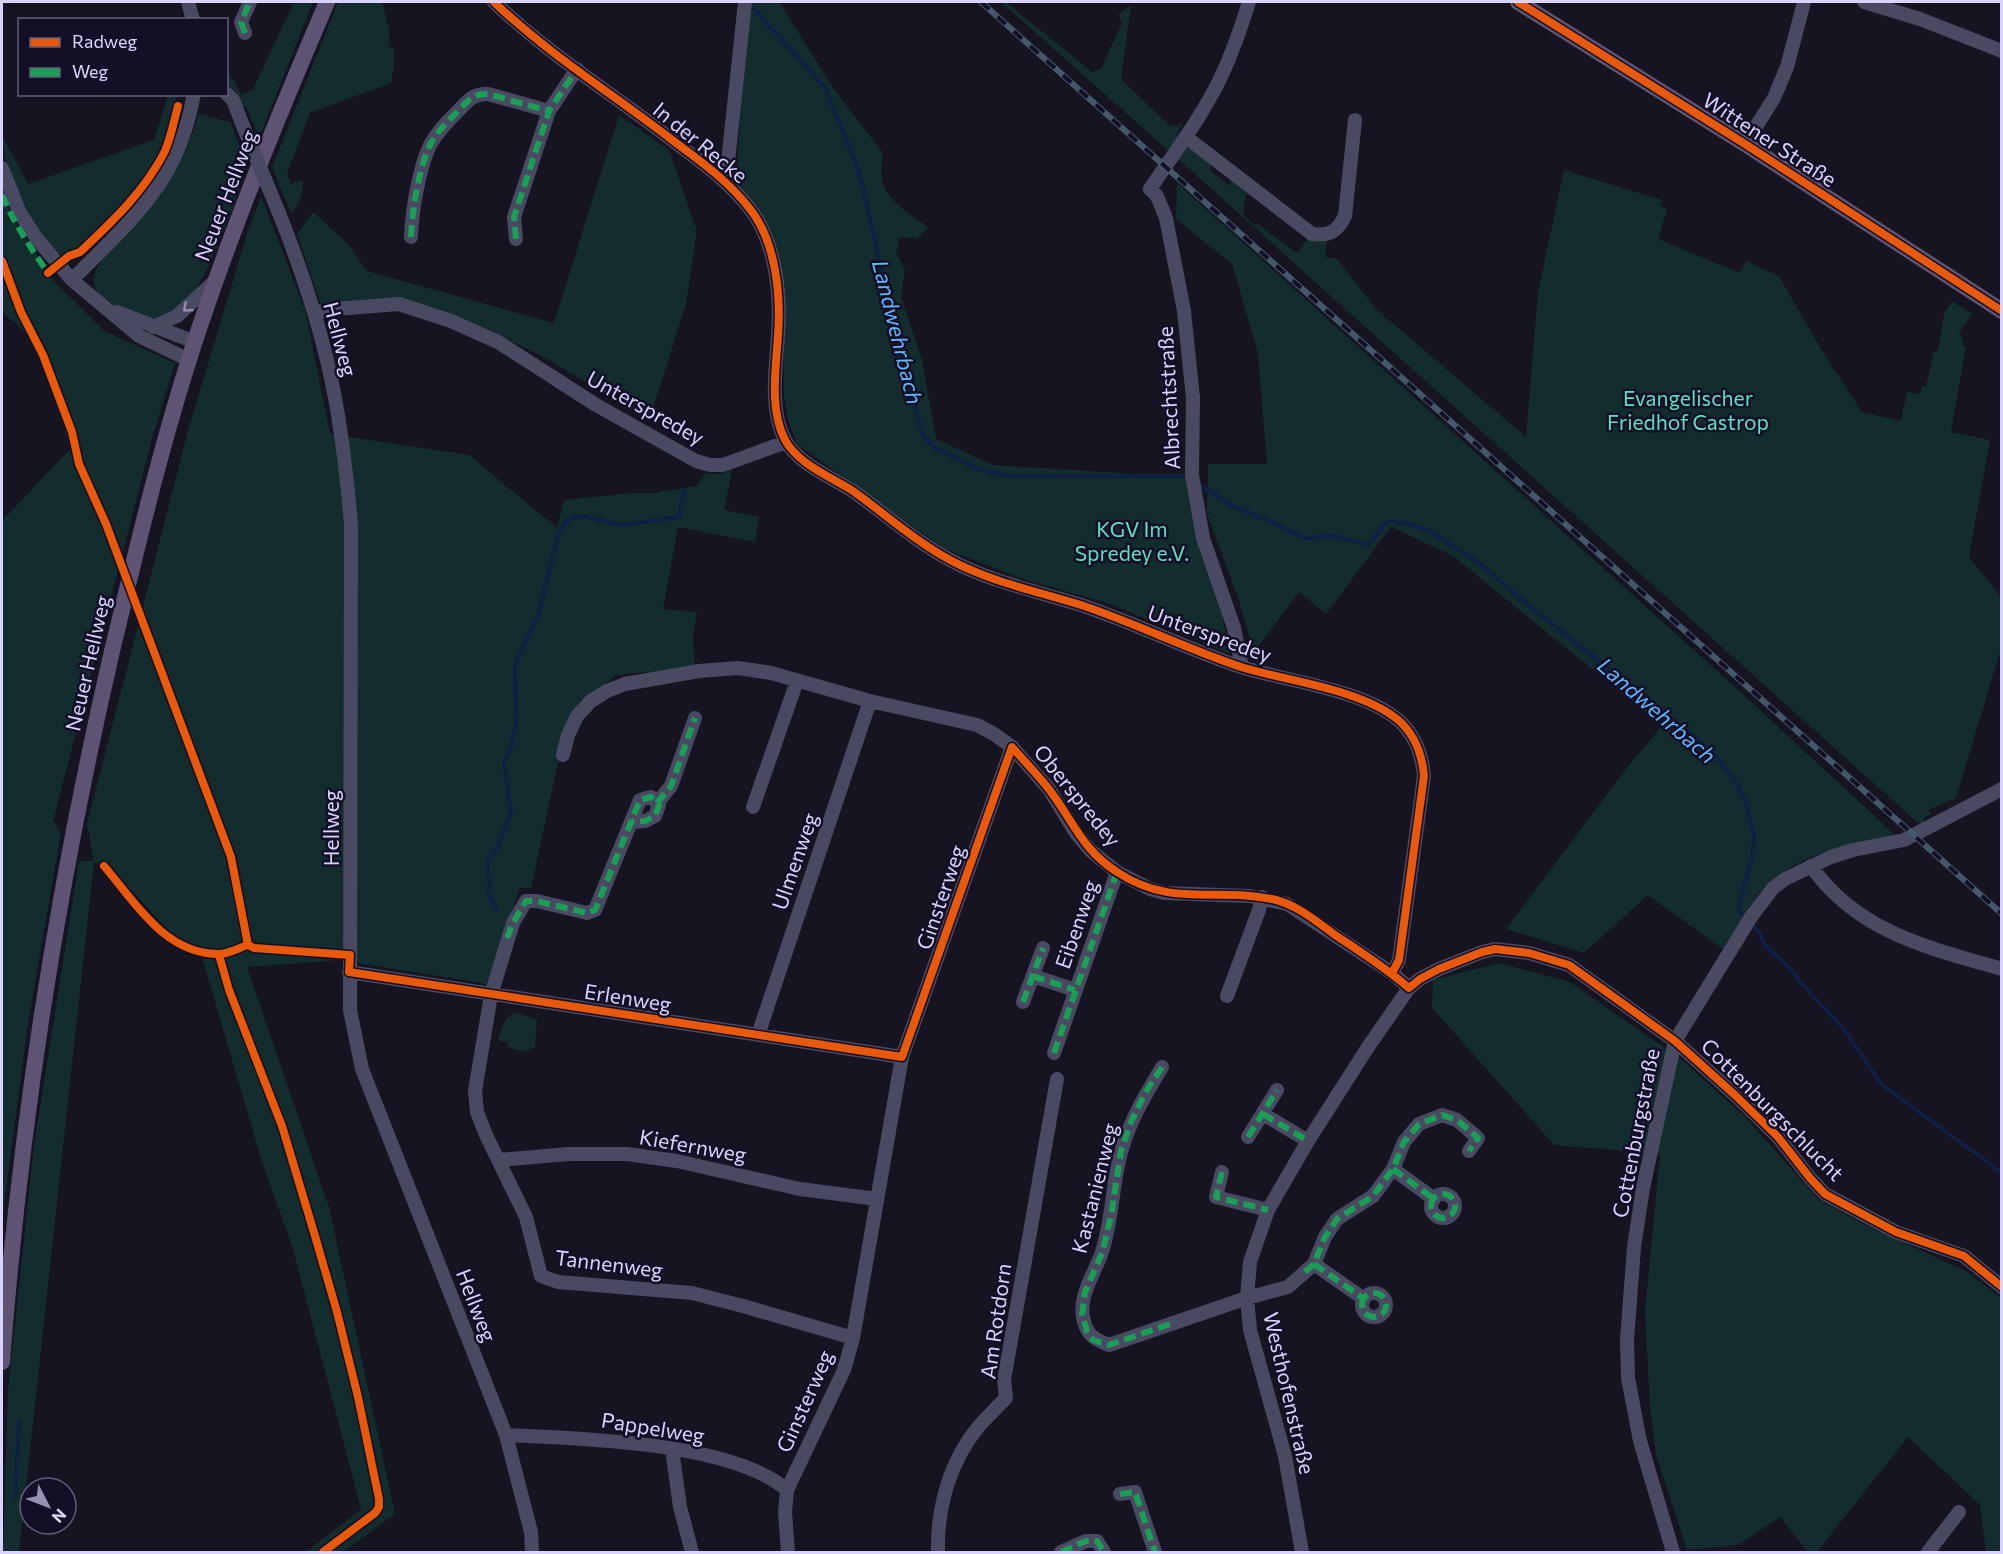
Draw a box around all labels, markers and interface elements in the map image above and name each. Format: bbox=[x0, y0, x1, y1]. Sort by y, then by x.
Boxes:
legend bbox=[18, 18, 228, 96]
text: Radweg bbox=[72, 30, 137, 52]
text: Weg bbox=[72, 60, 109, 82]
street label: Wittener Straße bbox=[1699, 87, 1841, 191]
street label: In der Recke bbox=[649, 96, 753, 188]
street label: Neuer Hellweg bbox=[189, 126, 261, 264]
water label: Landwehrbach bbox=[867, 257, 929, 407]
street label: Hellweg bbox=[319, 299, 363, 379]
one-way arrow bbox=[183, 300, 194, 311]
street label: Albrechtstraße bbox=[1152, 326, 1184, 470]
street label: Unterspredey bbox=[583, 365, 709, 449]
park label: Evangelischer Friedhof Castrop bbox=[1607, 385, 1769, 434]
park label: KGV Im Spredey e.V. bbox=[1075, 516, 1189, 565]
street label: Neuer Hellweg bbox=[59, 593, 115, 733]
street label: Unterspredey bbox=[1145, 599, 1275, 667]
water label: Landwehrbach bbox=[1592, 651, 1722, 769]
street label: Oberspredey bbox=[1029, 739, 1127, 851]
street label: Hellweg bbox=[318, 790, 343, 866]
street label: Ulmenweg bbox=[766, 809, 822, 913]
street label: Ginsterweg bbox=[910, 841, 970, 953]
street label: Eibenweg bbox=[1049, 876, 1103, 972]
street label: Erlenweg bbox=[583, 978, 673, 1016]
street label: Cottenburgschlucht bbox=[1697, 1033, 1849, 1185]
street label: Cottenburgstraße bbox=[1606, 1046, 1664, 1220]
street label: Kastanienweg bbox=[1066, 1120, 1122, 1256]
street label: Kiefernweg bbox=[637, 1123, 749, 1167]
street label: Tannenweg bbox=[554, 1244, 664, 1282]
street label: Am Rotdorn bbox=[975, 1262, 1015, 1380]
street label: Hellweg bbox=[452, 1265, 502, 1345]
street label: Westhofenstraße bbox=[1259, 1310, 1321, 1476]
street label: Ginsterweg bbox=[770, 1346, 838, 1456]
street label: Pappelweg bbox=[600, 1406, 706, 1448]
north arrow bbox=[18, 1476, 78, 1536]
text: N bbox=[48, 1506, 71, 1527]

